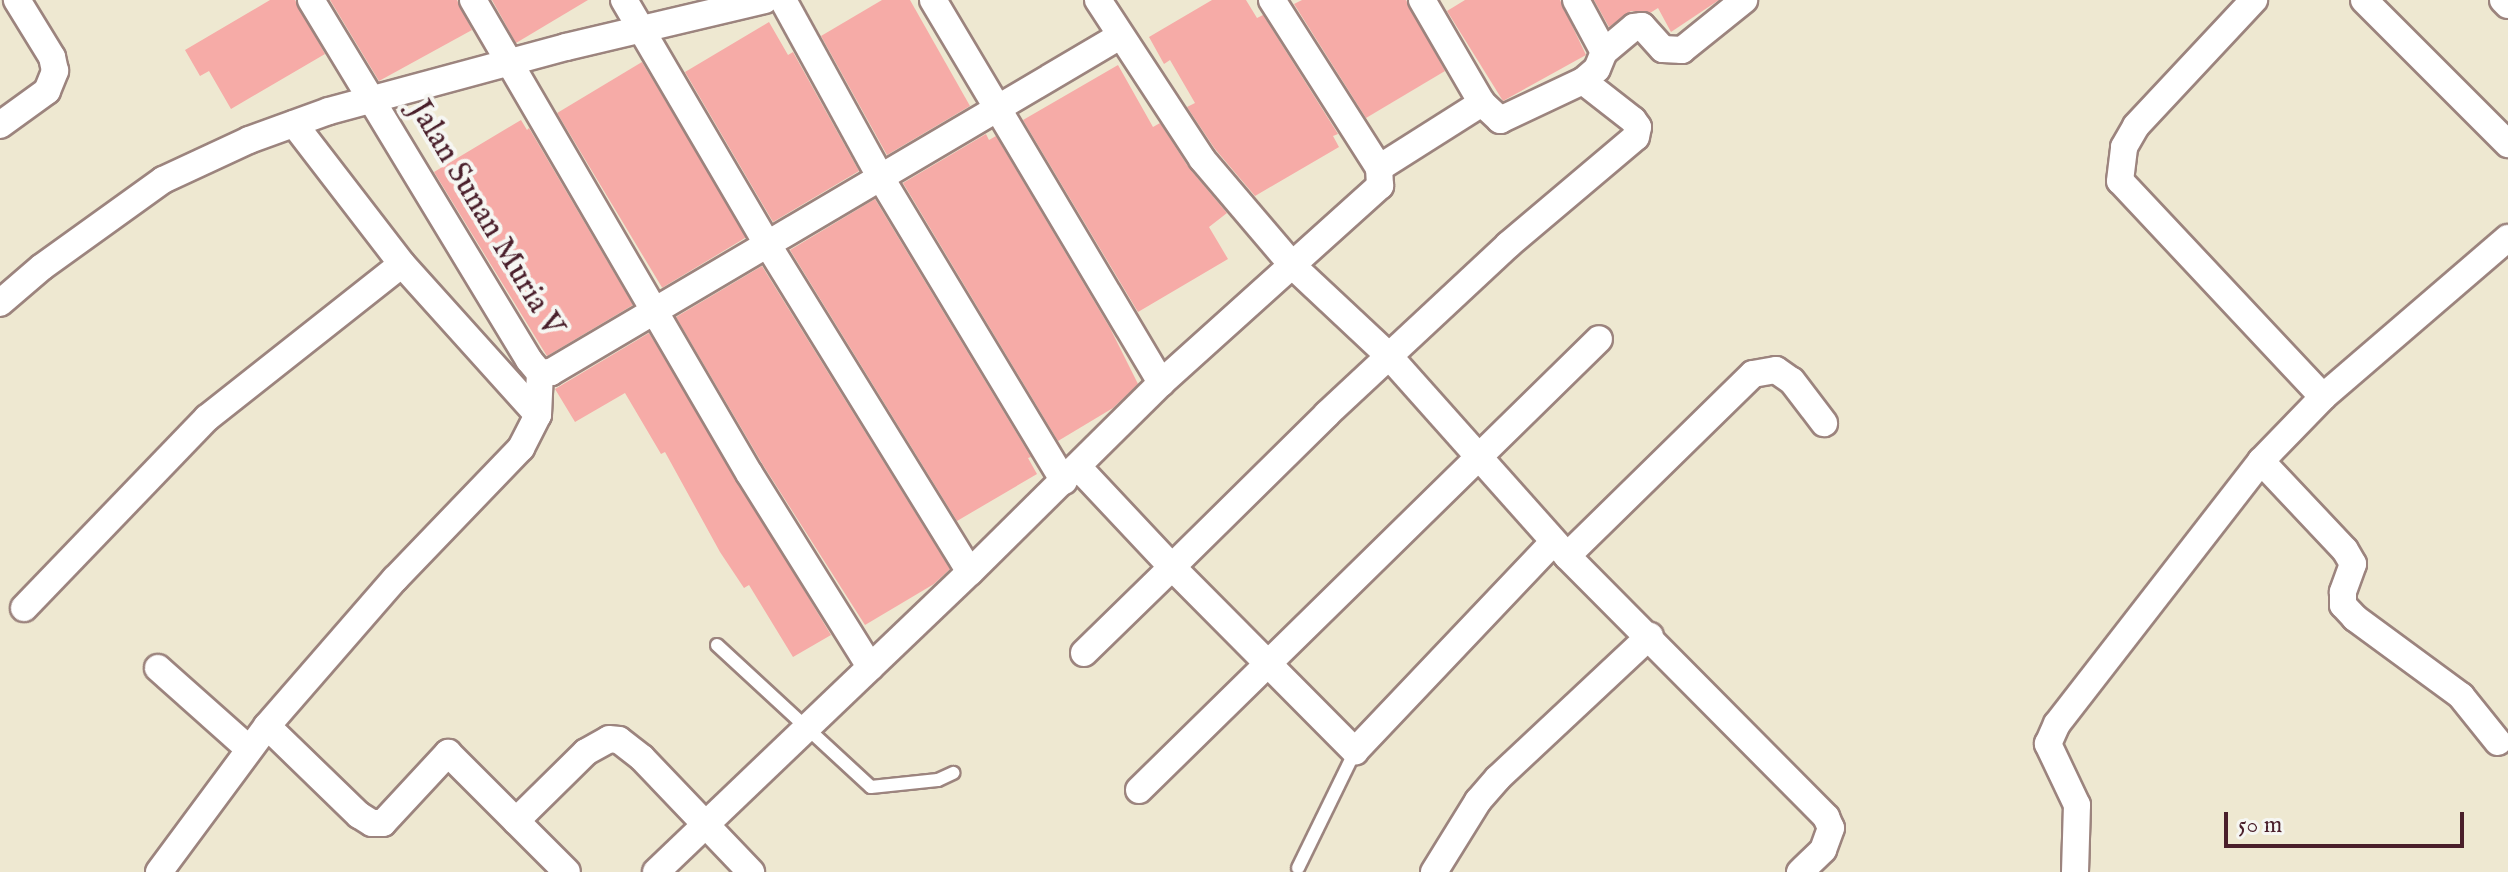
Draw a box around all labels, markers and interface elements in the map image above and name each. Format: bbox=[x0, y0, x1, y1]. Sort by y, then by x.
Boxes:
street label: Jalan Sunan Muria V bbox=[399, 94, 571, 344]
scale bar bbox=[2228, 796, 2468, 846]
text: 50 m bbox=[2238, 810, 2282, 841]

